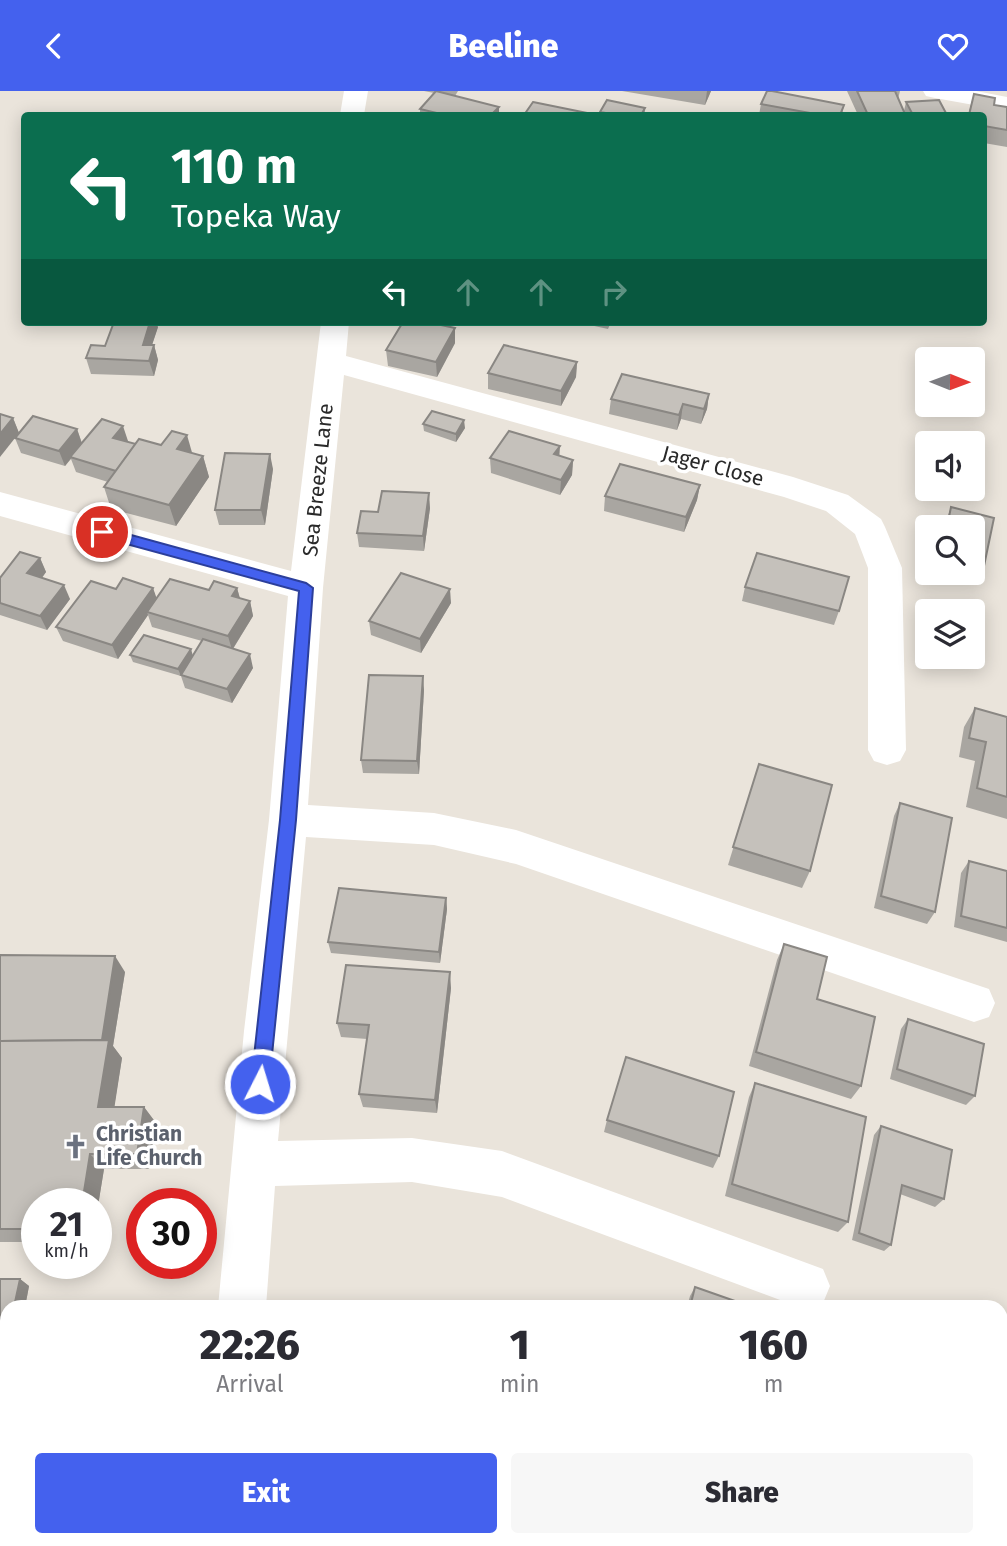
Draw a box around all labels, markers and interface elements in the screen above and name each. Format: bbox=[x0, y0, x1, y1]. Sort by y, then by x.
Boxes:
icon: back bbox=[35, 27, 73, 65]
text: Beeline bbox=[448, 27, 559, 65]
icon: heart bbox=[934, 27, 972, 65]
text: 110 m bbox=[171, 137, 297, 196]
icon: left bbox=[56, 140, 147, 231]
text: Topeka Way bbox=[171, 197, 341, 235]
icon: left bbox=[376, 273, 414, 311]
icon: ahead bbox=[449, 273, 487, 311]
icon: ahead bbox=[522, 273, 560, 311]
icon: right bbox=[595, 273, 633, 311]
north arrow bbox=[915, 347, 985, 417]
map controls bbox=[915, 347, 985, 669]
street label: Sea Breeze Lane bbox=[297, 402, 339, 558]
button: sound bbox=[915, 431, 985, 501]
street label: Jager Close bbox=[659, 440, 767, 492]
pin bbox=[72, 502, 132, 562]
icon: arrive bbox=[83, 513, 121, 551]
button: search bbox=[915, 515, 985, 585]
button: layers bbox=[915, 599, 985, 669]
position arrow bbox=[223, 1047, 297, 1121]
place label: Christian Life Church bbox=[96, 1121, 203, 1171]
church icon: Christian Life Church bbox=[62, 1132, 90, 1160]
speed limit sign: 30 bbox=[126, 1188, 217, 1279]
text: 21 bbox=[50, 1203, 83, 1245]
text: km/h bbox=[44, 1240, 89, 1262]
text: 22:26 bbox=[200, 1320, 300, 1370]
text: 1 bbox=[510, 1320, 530, 1370]
text: 160 bbox=[739, 1320, 808, 1370]
text: Arrival bbox=[216, 1370, 284, 1398]
text: min bbox=[500, 1370, 539, 1398]
text: m bbox=[764, 1370, 784, 1398]
button: Exit bbox=[35, 1453, 497, 1533]
button: Share bbox=[511, 1453, 973, 1533]

